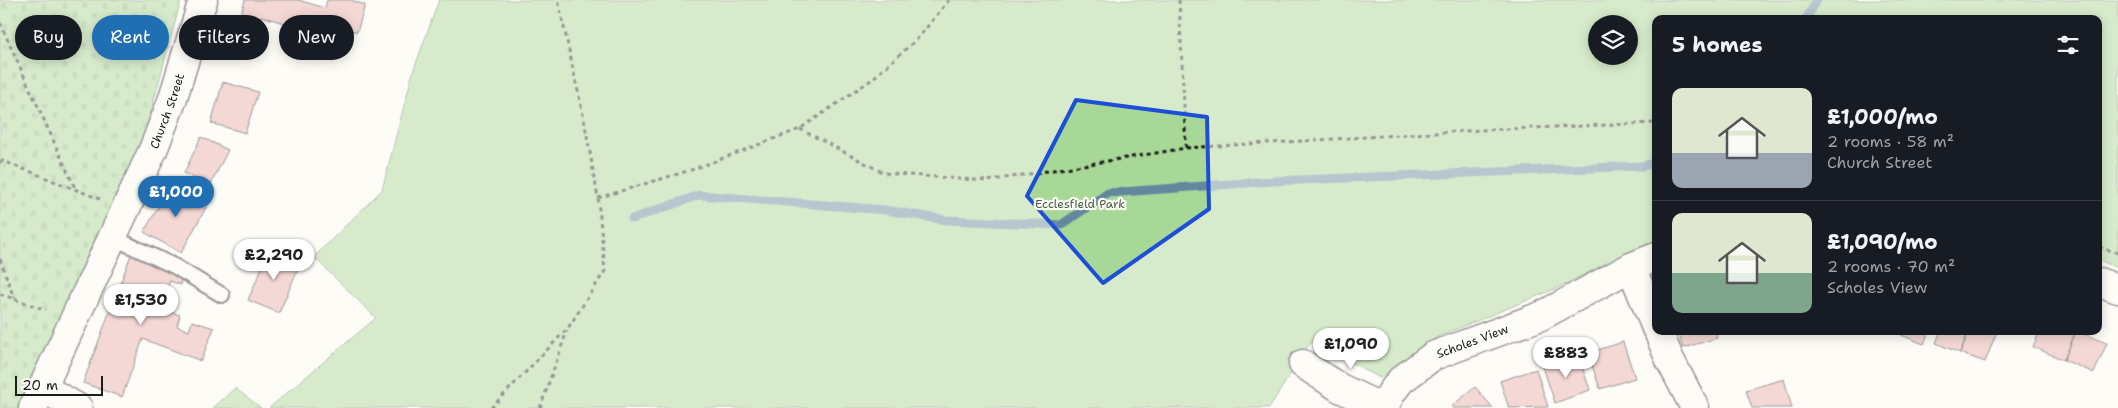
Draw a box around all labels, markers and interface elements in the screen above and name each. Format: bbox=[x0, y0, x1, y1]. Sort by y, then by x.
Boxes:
chip: Buy bbox=[15, 15, 82, 60]
chip: Rent bbox=[92, 15, 169, 60]
chip: Filters bbox=[179, 15, 269, 60]
chip: New bbox=[279, 15, 354, 60]
map controls bbox=[1588, 15, 1638, 65]
button: layers bbox=[1588, 15, 1638, 65]
text: 5 homes bbox=[1672, 31, 1763, 59]
icon: filters bbox=[2054, 31, 2082, 59]
street label: Church Street bbox=[146, 71, 188, 151]
text: £1,000/mo bbox=[1827, 103, 1938, 131]
icon: home bbox=[1712, 108, 1772, 168]
text: 2 rooms · 58 m² bbox=[1827, 131, 1954, 152]
text: Church Street bbox=[1827, 152, 1932, 173]
pin: £1,000 bbox=[135, 176, 217, 218]
text: £1,000 bbox=[149, 181, 203, 202]
park label: Ecclesfield Park bbox=[1035, 196, 1125, 212]
text: £1,090/mo bbox=[1827, 228, 1938, 256]
icon: home bbox=[1712, 233, 1772, 293]
pin: £2,290 bbox=[233, 238, 315, 281]
text: £2,290 bbox=[245, 244, 303, 265]
text: 2 rooms · 70 m² bbox=[1827, 256, 1955, 277]
text: Scholes View bbox=[1827, 277, 1927, 298]
pin: £1,530 bbox=[100, 284, 182, 326]
text: £1,530 bbox=[114, 289, 168, 310]
street label: Scholes View bbox=[1434, 321, 1511, 362]
pin: £1,090 bbox=[1310, 328, 1392, 370]
text: £1,090 bbox=[1324, 333, 1378, 354]
pin: £883 bbox=[1536, 336, 1596, 379]
text: £883 bbox=[1544, 342, 1588, 363]
scale bar bbox=[15, 373, 102, 396]
text: 20 m bbox=[22, 376, 58, 394]

